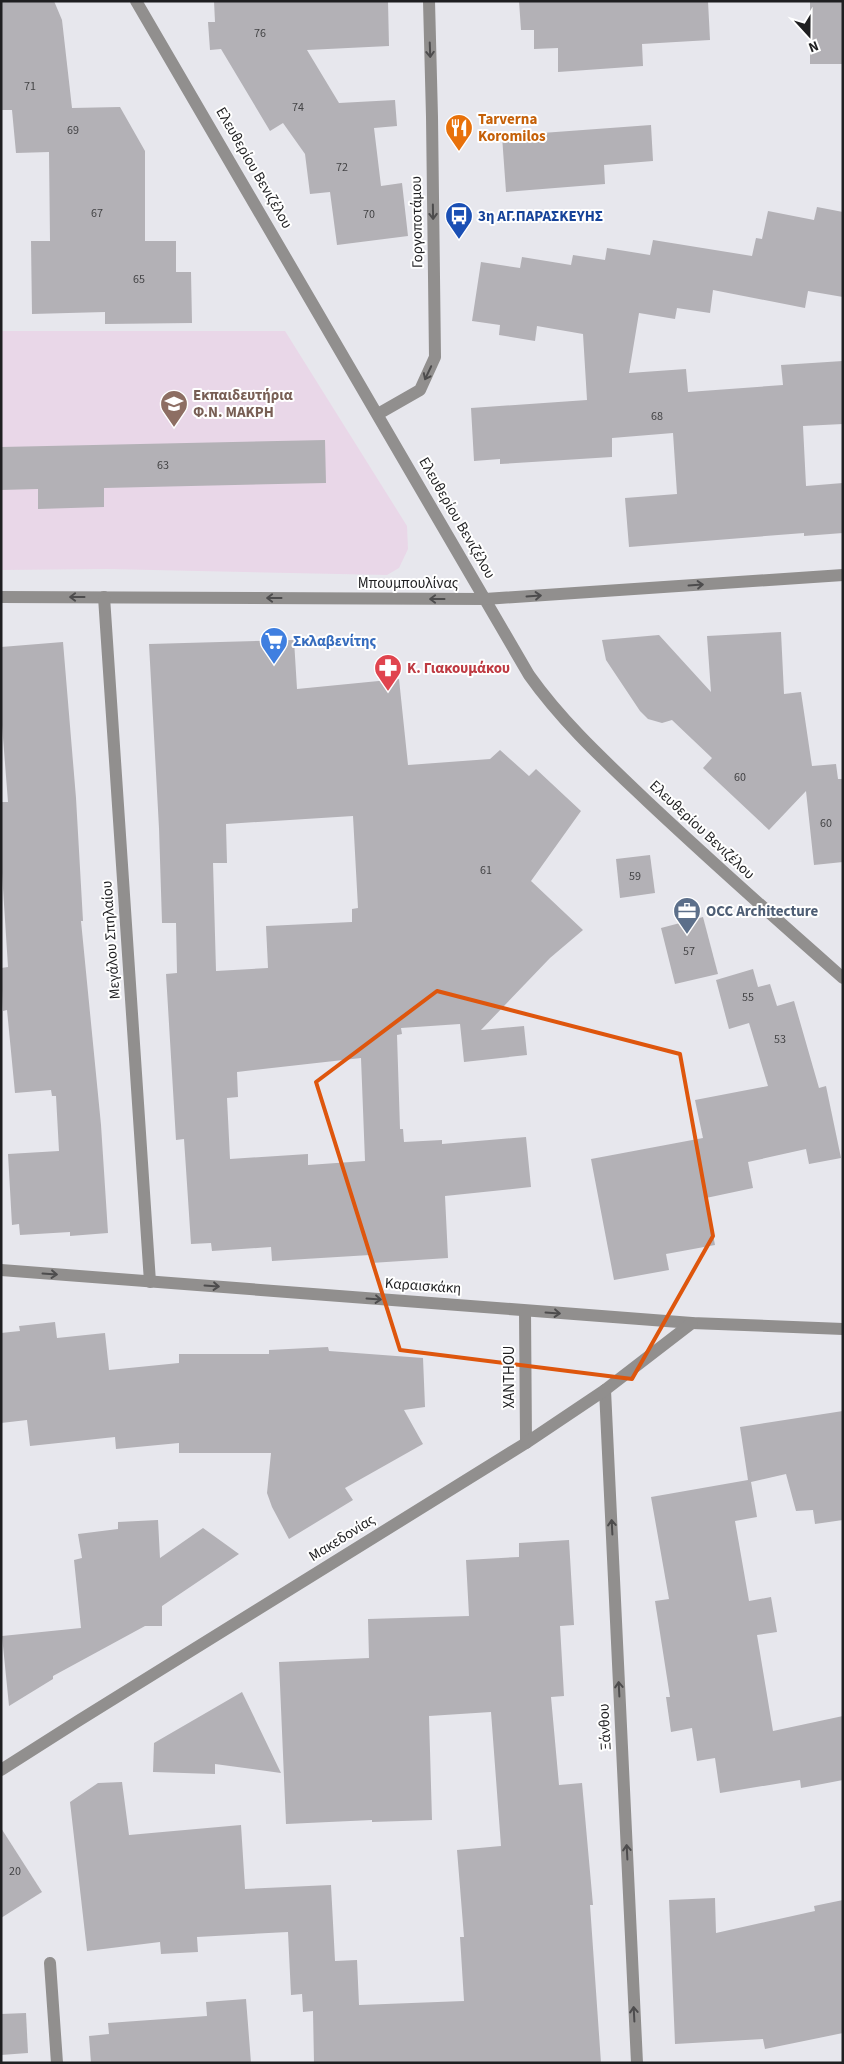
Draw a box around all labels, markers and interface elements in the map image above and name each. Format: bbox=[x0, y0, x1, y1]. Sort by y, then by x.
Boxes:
north arrow bbox=[784, 10, 834, 60]
house number: 76 bbox=[254, 25, 266, 42]
text: N bbox=[805, 35, 821, 57]
one-way arrow bbox=[425, 42, 435, 58]
house number: 71 bbox=[24, 78, 36, 95]
house number: 74 bbox=[292, 99, 304, 116]
street label: Ελευθερίου Βενιζέλου bbox=[211, 103, 297, 233]
place label: Tarverna Koromilos bbox=[478, 109, 546, 147]
restaurant icon: Tarverna Koromilos bbox=[444, 113, 474, 152]
house number: 69 bbox=[67, 122, 79, 139]
house number: 72 bbox=[336, 159, 348, 176]
street label: Γοργοποτάμου bbox=[406, 176, 428, 268]
bus stop icon: 3η ΑΓ.ΠΑΡΑΣΚΕΥΗΣ bbox=[444, 201, 474, 240]
one-way arrow bbox=[428, 204, 438, 220]
house number: 67 bbox=[91, 205, 103, 222]
house number: 70 bbox=[363, 206, 375, 223]
place label: 3η ΑΓ.ΠΑΡΑΣΚΕΥΗΣ bbox=[478, 206, 603, 227]
house number: 65 bbox=[133, 271, 145, 288]
one-way arrow bbox=[422, 365, 432, 380]
place label: Εκπαιδευτήρια Φ.Ν. ΜΑΚΡΗ bbox=[193, 385, 293, 423]
school or university icon: Εκπαιδευτήρια Φ.Ν. ΜΑΚΡΗ bbox=[159, 389, 189, 428]
house number: 68 bbox=[651, 408, 663, 425]
street label: Ελευθερίου Βενιζέλου bbox=[414, 453, 500, 583]
house number: 63 bbox=[157, 457, 169, 474]
street label: Μπουμπουλίνας bbox=[358, 573, 459, 594]
one-way arrow bbox=[688, 580, 704, 590]
one-way arrow bbox=[526, 591, 542, 601]
one-way arrow bbox=[69, 592, 85, 602]
one-way arrow bbox=[266, 593, 282, 603]
one-way arrow bbox=[429, 594, 445, 604]
supermarket icon: Σκλαβενίτης bbox=[259, 626, 289, 665]
place label: Σκλαβενίτης bbox=[293, 631, 376, 652]
pharmacy icon: Κ. Γιακουμάκου bbox=[373, 653, 403, 692]
place label: Κ. Γιακουμάκου bbox=[407, 658, 510, 679]
house number: 60 bbox=[734, 769, 746, 786]
street label: Ελευθερίου Βενιζέλου bbox=[645, 776, 759, 884]
house number: 60 bbox=[820, 815, 832, 832]
house number: 61 bbox=[480, 862, 492, 879]
house number: 59 bbox=[629, 868, 641, 885]
street label: Μεγάλου Σπηλαίου bbox=[96, 880, 126, 1000]
office icon: OCC Architecture bbox=[672, 896, 702, 935]
place label: OCC Architecture bbox=[706, 901, 819, 922]
house number: 57 bbox=[683, 943, 695, 960]
house number: 55 bbox=[742, 989, 754, 1006]
house number: 53 bbox=[774, 1031, 786, 1048]
one-way arrow bbox=[42, 1269, 58, 1279]
street label: Καραισκάκη bbox=[384, 1273, 462, 1299]
one-way arrow bbox=[204, 1282, 220, 1291]
one-way arrow bbox=[366, 1294, 382, 1304]
one-way arrow bbox=[545, 1308, 561, 1317]
street label: XANTHOU bbox=[499, 1345, 520, 1409]
street label: Μακεδονίας bbox=[305, 1509, 380, 1567]
one-way arrow bbox=[607, 1519, 616, 1535]
one-way arrow bbox=[614, 1682, 624, 1698]
street label: Ξάνθου bbox=[593, 1703, 617, 1751]
one-way arrow bbox=[622, 1844, 631, 1860]
house number: 20 bbox=[9, 1863, 21, 1880]
one-way arrow bbox=[630, 2006, 639, 2022]

